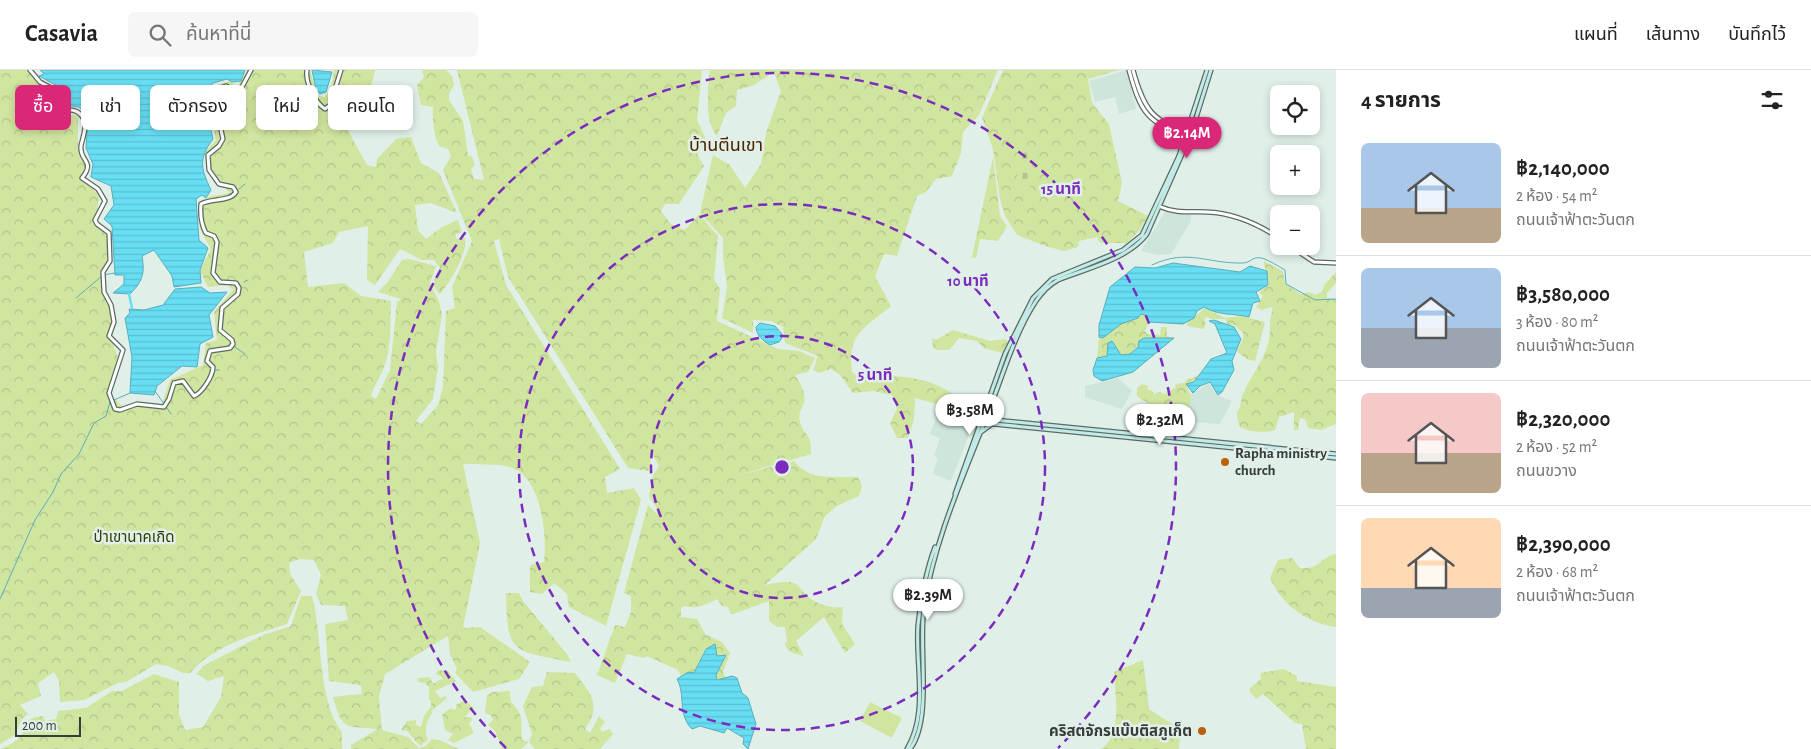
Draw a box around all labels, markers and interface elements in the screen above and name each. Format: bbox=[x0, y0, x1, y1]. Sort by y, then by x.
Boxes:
search box bbox=[128, 12, 478, 57]
icon: search bbox=[146, 21, 174, 49]
text: Casavia bbox=[25, 22, 98, 46]
text: ค้นหาที่นี่ bbox=[186, 25, 251, 44]
text: แผนที่ bbox=[1574, 26, 1618, 44]
text: เส้นทาง bbox=[1646, 26, 1700, 44]
text: บันทึกไว้ bbox=[1728, 26, 1786, 44]
chip: ซื้อ bbox=[15, 85, 71, 130]
chip: เช่า bbox=[81, 85, 140, 130]
chip: ตัวกรอง bbox=[150, 85, 246, 130]
chip: ใหม่ bbox=[256, 85, 318, 130]
chip: คอนโด bbox=[328, 85, 413, 130]
map controls bbox=[1270, 85, 1320, 255]
button: locate bbox=[1270, 85, 1320, 135]
icon: filters bbox=[1758, 86, 1786, 114]
text: 4 รายการ bbox=[1361, 90, 1441, 111]
pin: ฿2.14M bbox=[1146, 116, 1228, 159]
text: ฿2.14M bbox=[1163, 125, 1211, 141]
district label: บ้านตีนเขา bbox=[689, 135, 763, 155]
button: + bbox=[1270, 145, 1320, 195]
text: ฿2,140,000 bbox=[1516, 158, 1610, 179]
icon: home bbox=[1401, 163, 1461, 223]
text: 15 นาที bbox=[1041, 181, 1081, 197]
text: 2 ห้อง · 54 m² bbox=[1516, 188, 1597, 204]
button: − bbox=[1270, 205, 1320, 255]
text: ถนนเจ้าฟ้าตะวันตก bbox=[1516, 212, 1635, 228]
text: 10 นาที bbox=[947, 273, 989, 289]
text: ฿3,580,000 bbox=[1516, 284, 1610, 305]
icon: home bbox=[1401, 288, 1461, 348]
text: 3 ห้อง · 80 m² bbox=[1516, 314, 1598, 330]
text: ถนนเจ้าฟ้าตะวันตก bbox=[1516, 338, 1635, 354]
text: 5 นาที bbox=[858, 367, 892, 383]
pin: ฿3.58M bbox=[929, 394, 1011, 436]
text: ฿3.58M bbox=[946, 402, 994, 418]
pin: ฿2.32M bbox=[1119, 404, 1201, 446]
text: ฿2,320,000 bbox=[1516, 409, 1610, 430]
text: ฿2.32M bbox=[1136, 412, 1184, 428]
icon: home bbox=[1401, 413, 1461, 473]
text: 2 ห้อง · 52 m² bbox=[1516, 439, 1597, 455]
place label: Rapha ministry church bbox=[1235, 446, 1327, 478]
marker: Rapha ministry church bbox=[1219, 456, 1231, 468]
centre of rings bbox=[773, 458, 791, 476]
text: ถนนขวาง bbox=[1516, 463, 1577, 479]
park label: ป่าเขานาคเกิด bbox=[94, 529, 174, 545]
text: ฿2,390,000 bbox=[1516, 534, 1611, 555]
icon: home bbox=[1401, 538, 1461, 598]
text: 2 ห้อง · 68 m² bbox=[1516, 564, 1598, 580]
pin: ฿2.39M bbox=[887, 578, 969, 621]
text: ฿2.39M bbox=[904, 587, 952, 603]
text: ถนนเจ้าฟ้าตะวันตก bbox=[1516, 588, 1635, 604]
scale bar bbox=[15, 714, 81, 737]
text: 200 m bbox=[22, 719, 57, 733]
place label: คริสตจักรแบ๊บติสภูเก็ต bbox=[1049, 722, 1192, 741]
marker: คริสตจักรแบ๊บติสภูเก็ต bbox=[1196, 725, 1208, 737]

